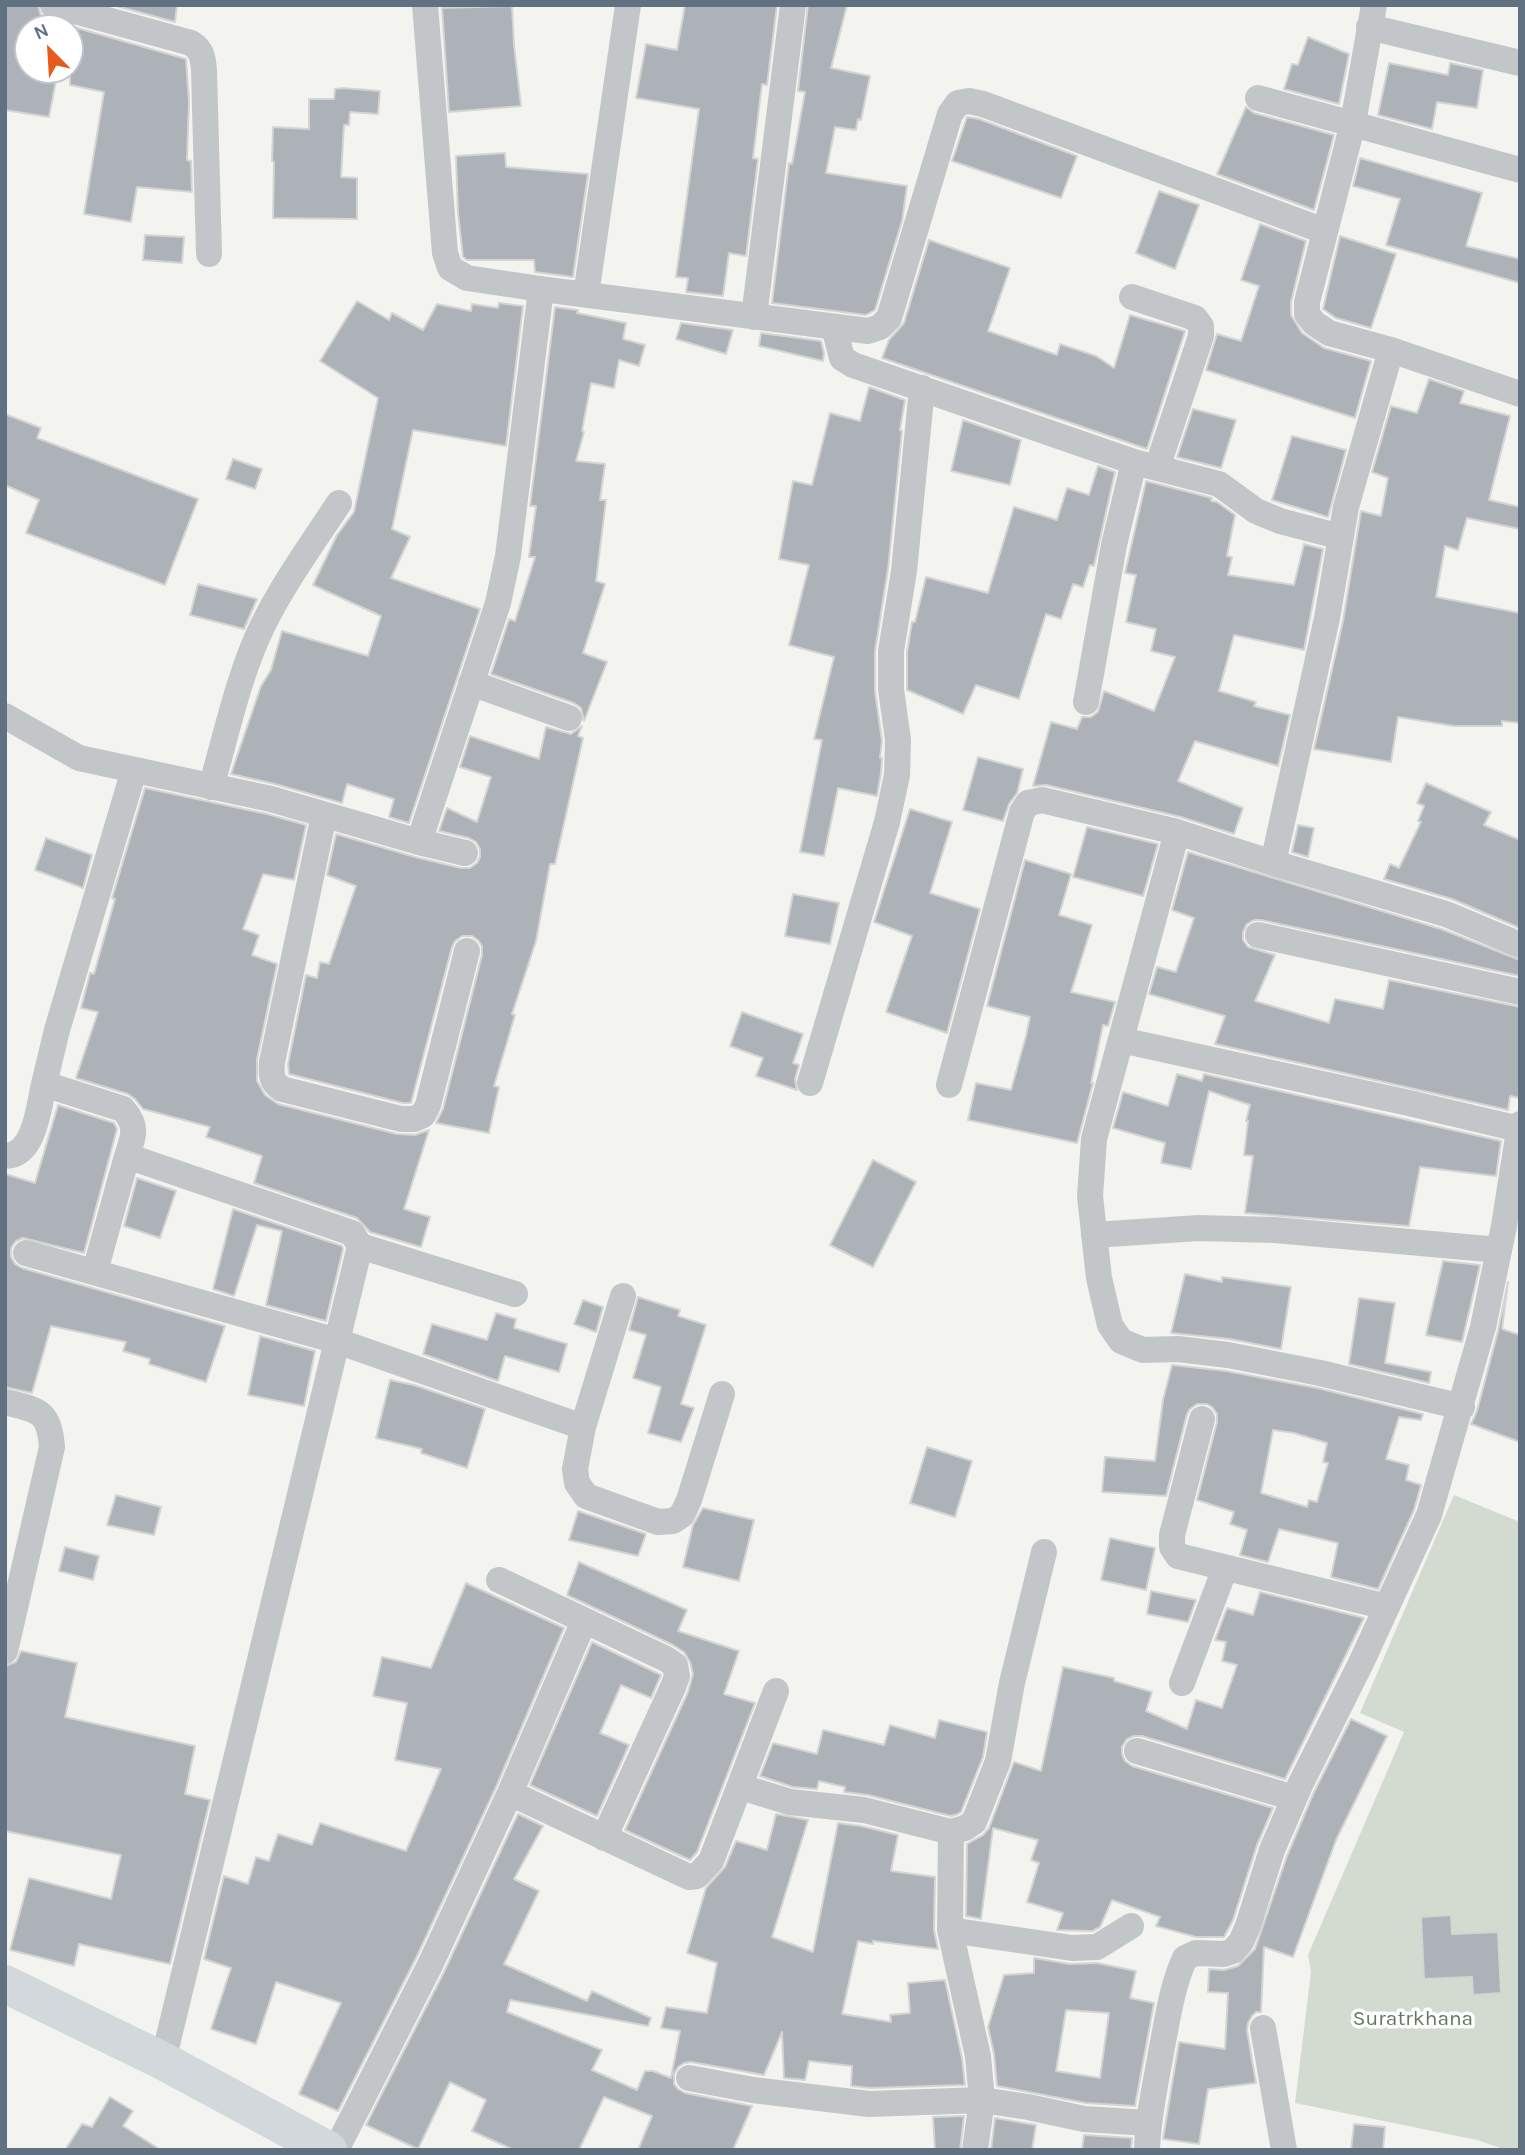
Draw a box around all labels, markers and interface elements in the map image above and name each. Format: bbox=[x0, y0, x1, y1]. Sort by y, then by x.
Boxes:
north arrow bbox=[14, 14, 84, 84]
text: N bbox=[31, 19, 52, 44]
park label: Suratrkhana bbox=[1353, 2006, 1473, 2032]

